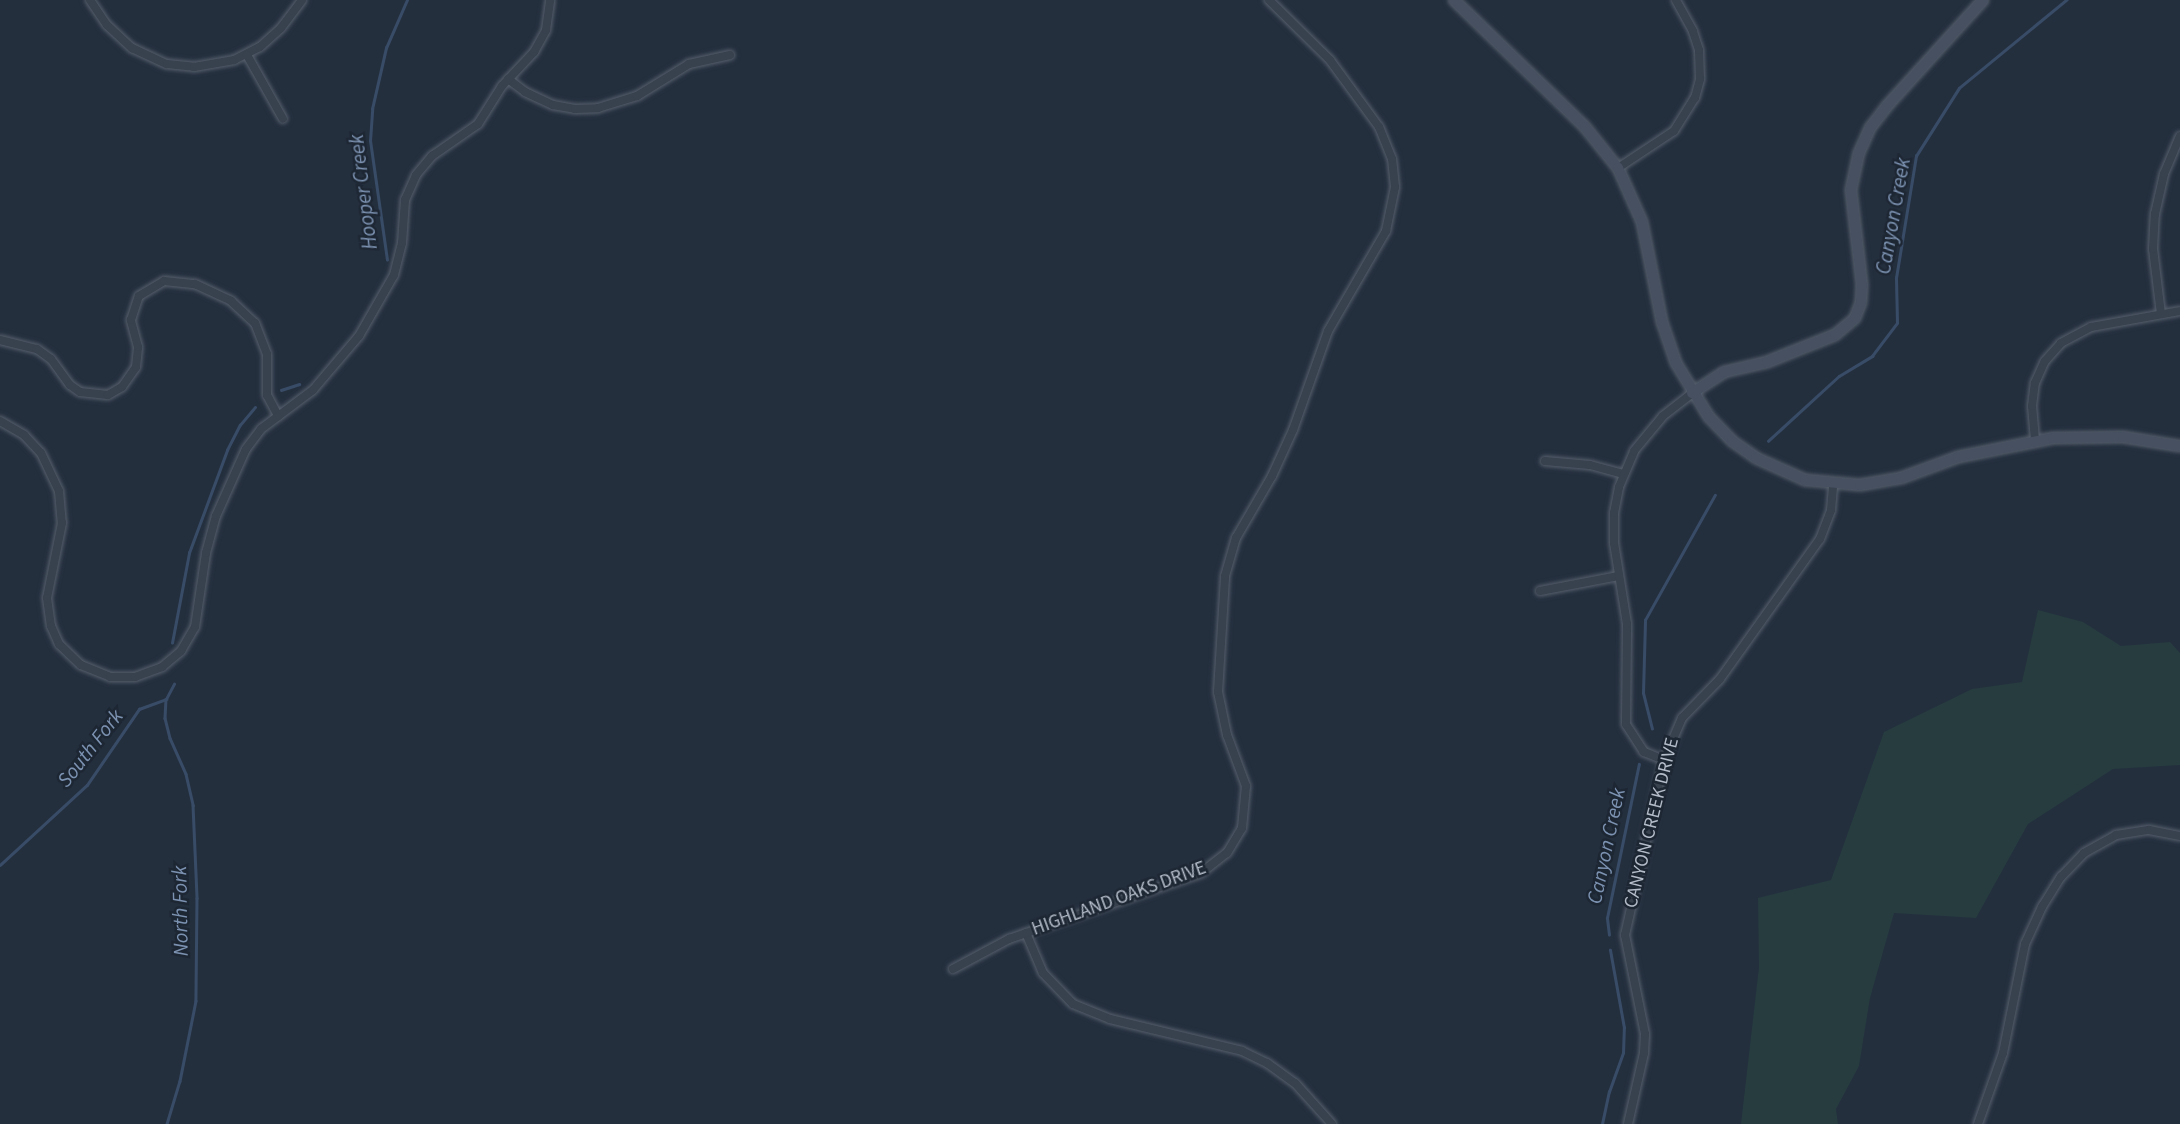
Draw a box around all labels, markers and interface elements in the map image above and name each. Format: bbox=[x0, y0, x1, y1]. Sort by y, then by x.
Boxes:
water label: Hooper Creek bbox=[343, 133, 383, 251]
water label: Canyon Creek bbox=[1870, 156, 1916, 276]
water label: South Fork bbox=[52, 704, 128, 792]
street label: CANYON CREEK DRIVE bbox=[1620, 735, 1684, 911]
water label: Canyon Creek bbox=[1581, 786, 1631, 906]
street label: HIGHLAND OAKS DRIVE bbox=[1029, 857, 1209, 941]
water label: North Fork bbox=[167, 865, 193, 957]

